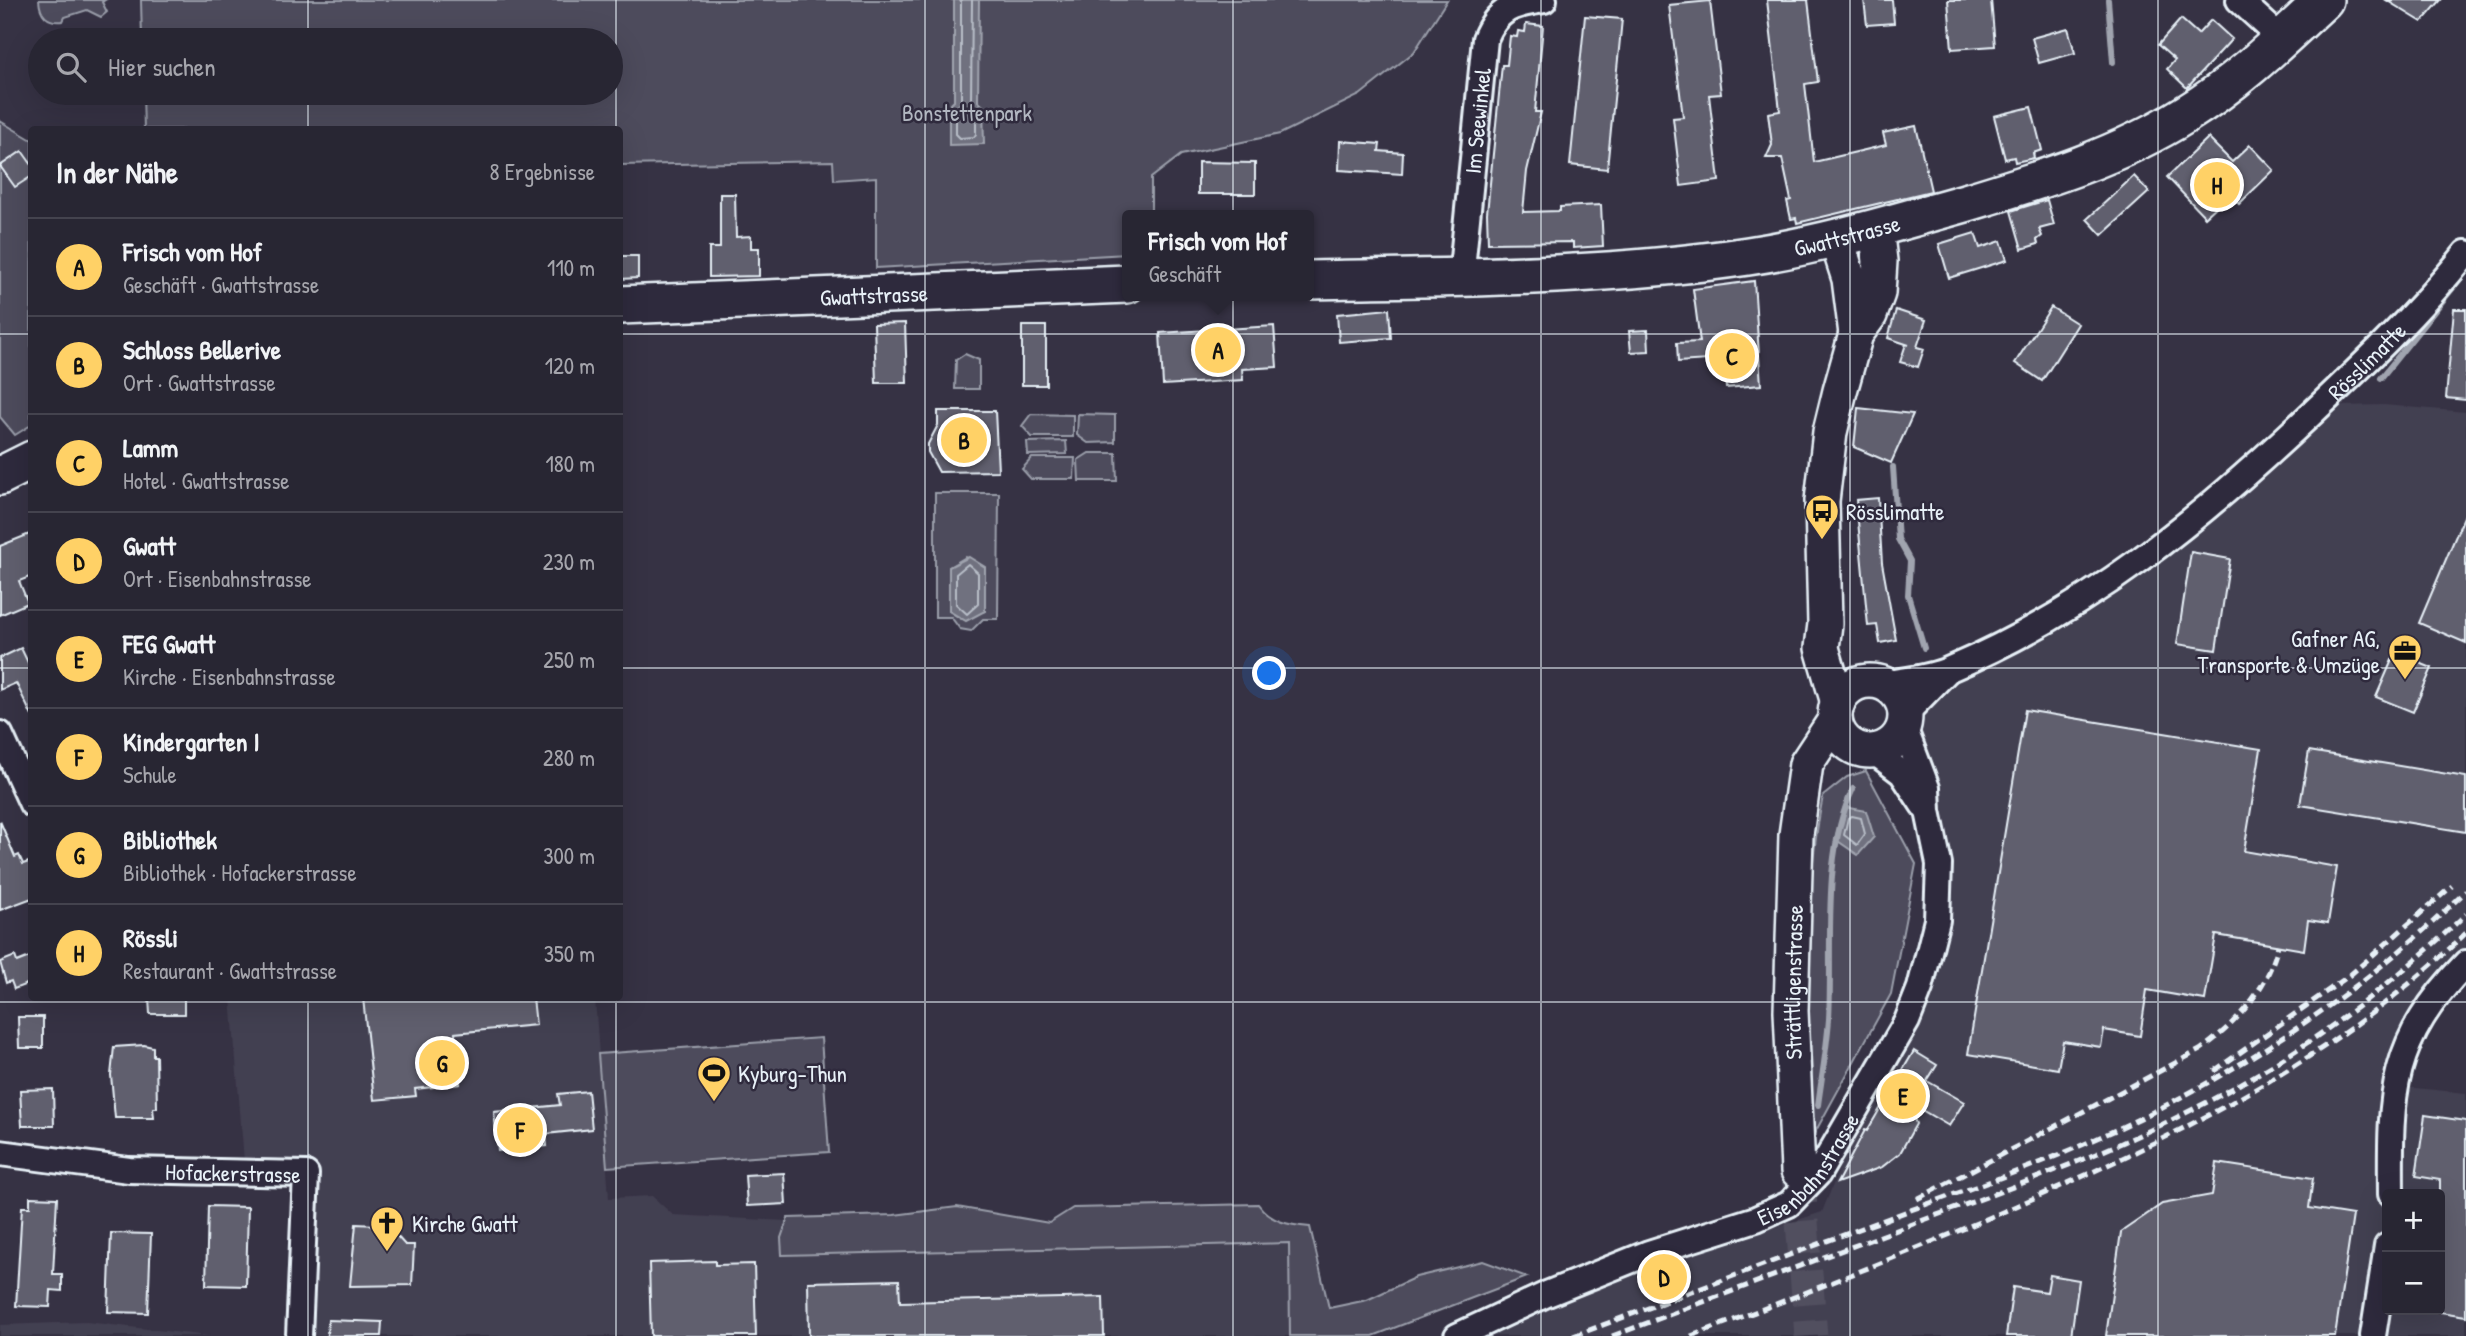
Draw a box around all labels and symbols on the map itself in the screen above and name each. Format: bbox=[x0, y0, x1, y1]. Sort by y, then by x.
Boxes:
street label: Im Seewinkel bbox=[1456, 66, 1498, 175]
park label: Bonstettenpark bbox=[902, 97, 1032, 128]
pin: H bbox=[2194, 159, 2240, 211]
street label: Gwattstrasse bbox=[1791, 207, 1903, 263]
street label: Gwattstrasse bbox=[819, 277, 928, 312]
street label: Rösslimatte bbox=[2320, 315, 2412, 406]
pin: A bbox=[1195, 324, 1241, 376]
pin: C bbox=[1709, 330, 1755, 382]
pin: B bbox=[941, 414, 987, 466]
bus stop icon: Rösslimatte bbox=[1803, 492, 1841, 541]
place label: Rösslimatte bbox=[1846, 496, 1944, 527]
place label: Gafner AG, Transporte & Umzüge bbox=[2198, 623, 2380, 680]
office icon: Gafner AG, Transporte & Umzüge bbox=[2386, 632, 2424, 681]
your location bbox=[1252, 656, 1286, 690]
street label: Strättligenstrasse bbox=[1775, 904, 1810, 1060]
pin: G bbox=[419, 1037, 465, 1089]
sports icon: Kyburg-Thun bbox=[695, 1054, 733, 1103]
place label: Kyburg-Thun bbox=[738, 1058, 847, 1089]
pin: E bbox=[1880, 1070, 1926, 1122]
pin: F bbox=[497, 1104, 543, 1156]
street label: Eisenbahnstrasse bbox=[1752, 1107, 1866, 1232]
street label: Hofackerstrasse bbox=[165, 1155, 301, 1189]
church icon: Kirche Gwatt bbox=[368, 1204, 406, 1253]
place label: Kirche Gwatt bbox=[412, 1208, 519, 1239]
pin: D bbox=[1641, 1251, 1687, 1303]

